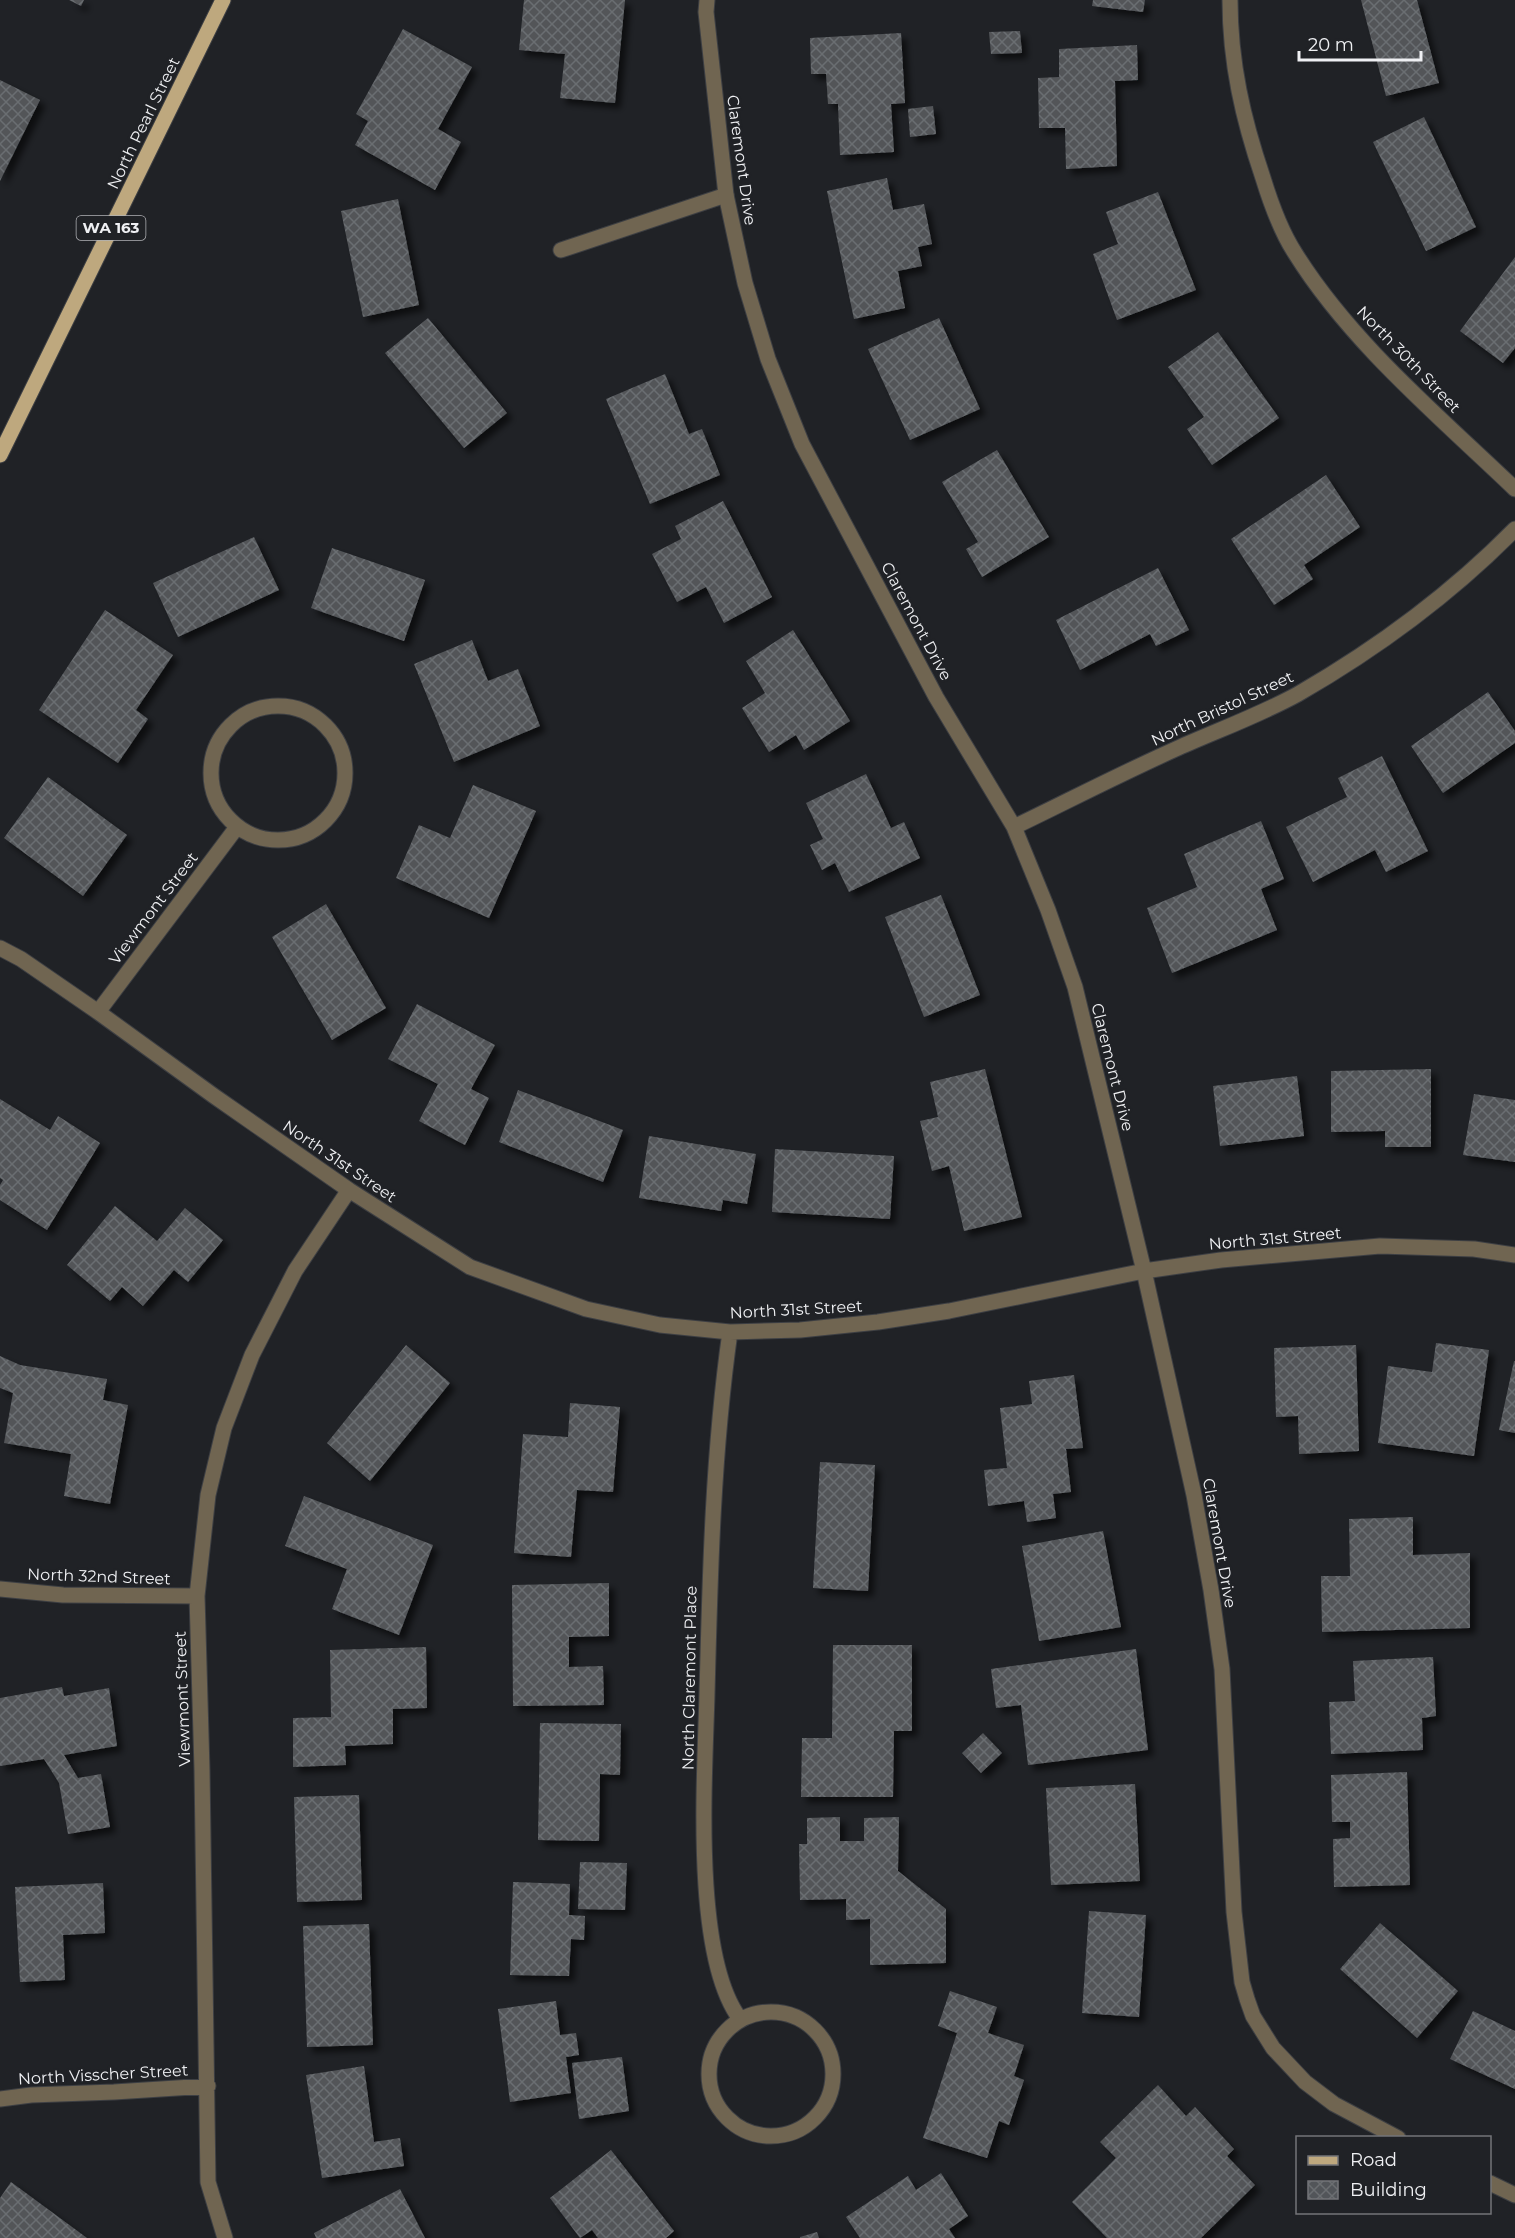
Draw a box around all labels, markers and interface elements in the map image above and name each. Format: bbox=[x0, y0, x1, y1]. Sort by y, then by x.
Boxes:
scale bar bbox=[1299, 24, 1420, 62]
text: 20 m bbox=[1308, 34, 1354, 56]
street label: North Pearl Street bbox=[103, 54, 184, 192]
street label: Claremont Drive bbox=[723, 94, 760, 226]
road number: WA 163 bbox=[76, 216, 146, 240]
street label: North 30th Street bbox=[1353, 302, 1465, 417]
street label: Claremont Drive bbox=[877, 559, 956, 684]
street label: North Bristol Street bbox=[1148, 667, 1297, 750]
street label: Viewmont Street bbox=[105, 848, 202, 968]
street label: Claremont Drive bbox=[1087, 1001, 1138, 1133]
street label: North 31st Street bbox=[279, 1116, 401, 1207]
street label: North 31st Street bbox=[1208, 1223, 1343, 1254]
street label: North 31st Street bbox=[729, 1297, 863, 1322]
street label: Claremont Drive bbox=[1199, 1477, 1240, 1609]
street label: North 32nd Street bbox=[27, 1565, 172, 1589]
street label: North Claremont Place bbox=[678, 1586, 701, 1770]
street label: Viewmont Street bbox=[171, 1630, 194, 1767]
street label: North Visscher Street bbox=[17, 2061, 189, 2088]
legend bbox=[1296, 2136, 1491, 2214]
text: Road bbox=[1350, 2149, 1397, 2171]
text: Building bbox=[1350, 2179, 1427, 2201]

